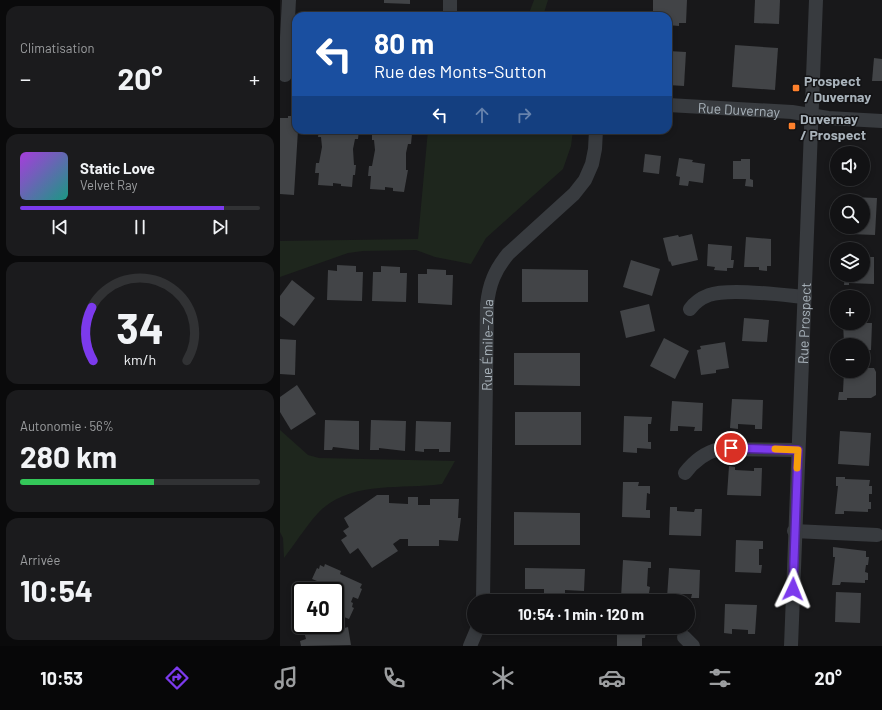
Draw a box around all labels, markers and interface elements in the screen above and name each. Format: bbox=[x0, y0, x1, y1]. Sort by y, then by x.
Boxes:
text: 80 m bbox=[374, 26, 434, 60]
icon: left bbox=[308, 28, 360, 80]
text: Climatisation bbox=[20, 40, 95, 56]
text: 20° bbox=[117, 60, 163, 96]
text: Rue des Monts-Sutton bbox=[374, 60, 547, 82]
text: − bbox=[20, 65, 31, 91]
text: + bbox=[249, 65, 260, 91]
place label: Prospect / Duvernay bbox=[804, 72, 871, 105]
marker: Prospect / Duvernay bbox=[791, 83, 801, 93]
street label: Rue Duvernay bbox=[697, 98, 781, 120]
icon: left bbox=[429, 104, 451, 126]
icon: ahead bbox=[471, 104, 493, 126]
icon: right bbox=[513, 104, 535, 126]
place label: Duvernay / Prospect bbox=[800, 110, 866, 143]
marker: Duvernay / Prospect bbox=[787, 121, 797, 131]
map controls bbox=[830, 146, 870, 378]
button: sound bbox=[830, 146, 870, 186]
text: Static Love bbox=[80, 159, 155, 177]
text: Velvet Ray bbox=[80, 177, 138, 193]
button: search bbox=[830, 194, 870, 234]
icon: previous bbox=[49, 216, 71, 238]
icon: pause bbox=[129, 216, 151, 238]
icon: next bbox=[209, 216, 231, 238]
button: layers bbox=[830, 242, 870, 282]
street label: Rue Prospect bbox=[793, 282, 814, 364]
button: + bbox=[830, 290, 870, 330]
street label: Rue Émile-Zola bbox=[477, 298, 496, 391]
text: 34 bbox=[116, 302, 164, 352]
button: − bbox=[830, 338, 870, 378]
text: km/h bbox=[124, 351, 156, 368]
text: Autonomie · 56% bbox=[20, 418, 114, 434]
pin bbox=[714, 431, 748, 465]
icon: arrive bbox=[720, 437, 742, 459]
text: 280 km bbox=[20, 438, 117, 474]
text: Arrivée bbox=[20, 552, 60, 568]
position arrow bbox=[772, 568, 814, 610]
text: 10:54 bbox=[20, 572, 93, 608]
speed limit sign: 40 bbox=[292, 582, 344, 634]
text: 10:54 · 1 min · 120 m bbox=[518, 605, 644, 623]
icon: directions bbox=[163, 664, 191, 692]
icon: music bbox=[272, 664, 300, 692]
icon: phone bbox=[380, 664, 408, 692]
icon: climate bbox=[489, 664, 517, 692]
icon: car bbox=[598, 664, 626, 692]
icon: filters bbox=[706, 664, 734, 692]
text: 10:53 bbox=[40, 667, 83, 689]
text: 20° bbox=[815, 667, 842, 689]

